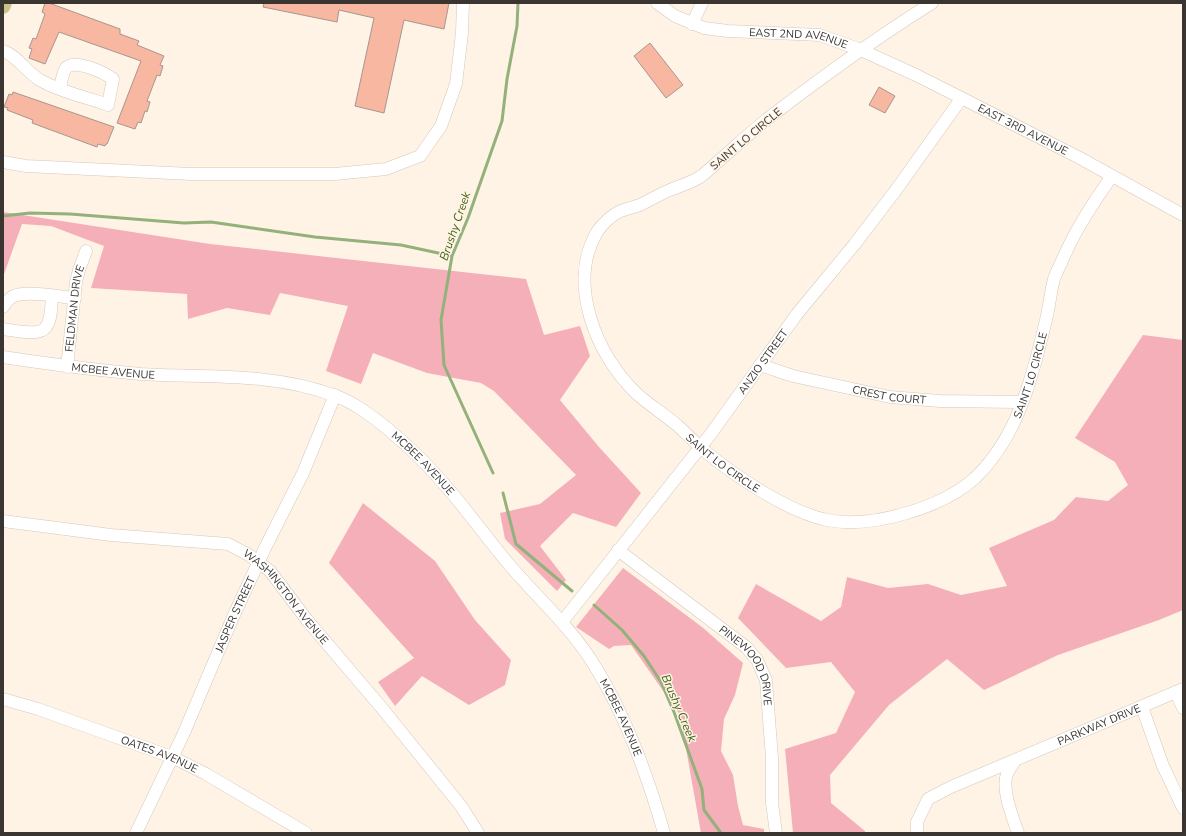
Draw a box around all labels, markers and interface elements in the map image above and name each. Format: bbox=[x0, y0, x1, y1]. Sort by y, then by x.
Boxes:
street label: EAST 2ND AVENUE bbox=[749, 24, 850, 52]
street label: EAST 3RD AVENUE bbox=[975, 100, 1071, 158]
street label: SAINT LO CIRCLE bbox=[707, 105, 785, 173]
water label: Brushy Creek bbox=[436, 188, 475, 263]
street label: FELDMAN DRIVE bbox=[61, 263, 88, 353]
street label: ANZIO STREET bbox=[734, 326, 792, 397]
street label: SAINT LO CIRCLE bbox=[1009, 331, 1050, 421]
street label: MCBEE AVENUE bbox=[70, 359, 155, 382]
street label: CREST COURT bbox=[851, 382, 927, 407]
street label: MCBEE AVENUE bbox=[388, 428, 458, 498]
street label: SAINT LO CIRCLE bbox=[683, 430, 763, 496]
street label: WASHINGTON AVENUE bbox=[240, 546, 332, 648]
street label: JASPER STREET bbox=[211, 574, 259, 656]
street label: PINEWOOD DRIVE bbox=[716, 622, 775, 706]
water label: Brushy Creek bbox=[658, 672, 701, 745]
street label: MCBEE AVENUE bbox=[596, 676, 645, 758]
street label: PARKWAY DRIVE bbox=[1055, 700, 1143, 749]
street label: OATES AVENUE bbox=[119, 732, 201, 776]

